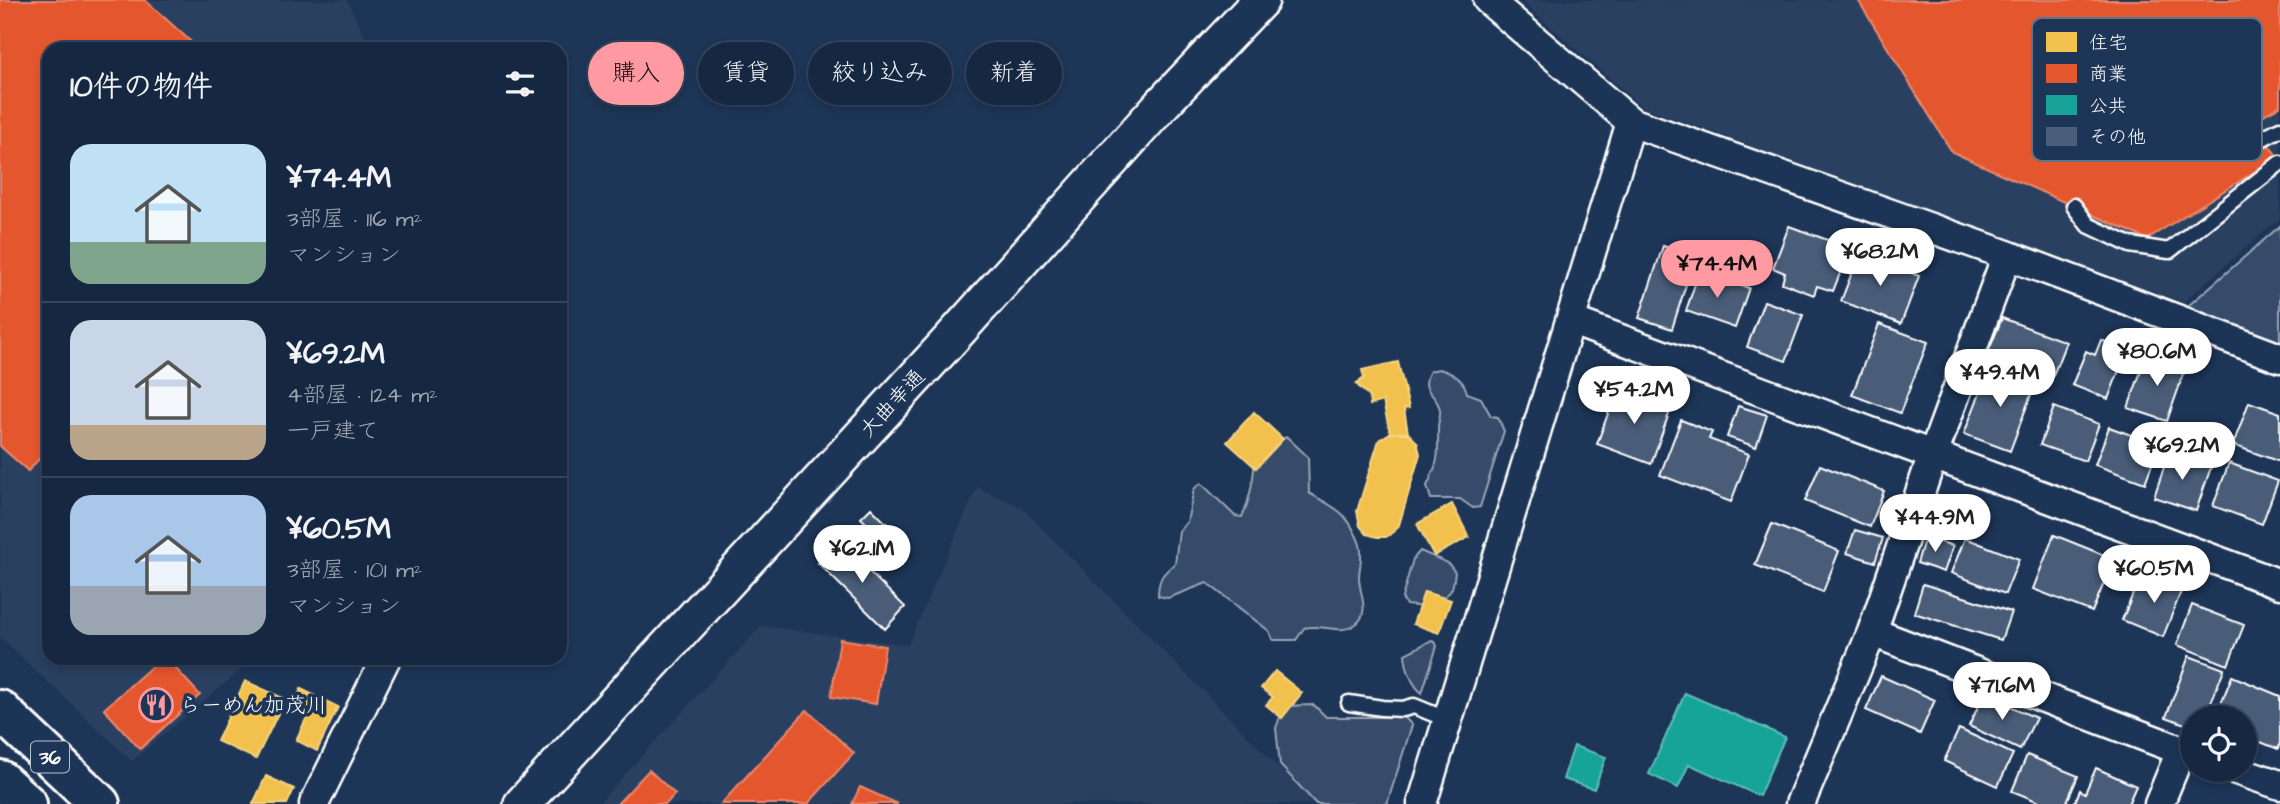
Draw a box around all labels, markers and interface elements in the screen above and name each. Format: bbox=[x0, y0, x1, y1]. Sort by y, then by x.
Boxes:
legend bbox=[2032, 18, 2262, 161]
text: 住宅 bbox=[2089, 30, 2127, 57]
chip: 購入 bbox=[588, 42, 684, 105]
chip: 賃貸 bbox=[698, 42, 794, 105]
chip: 絞り込み bbox=[808, 42, 952, 105]
chip: 新着 bbox=[966, 42, 1062, 105]
text: 商業 bbox=[2089, 61, 2127, 88]
icon: filters bbox=[501, 65, 539, 103]
text: 10件の物件 bbox=[70, 66, 213, 108]
text: 公共 bbox=[2089, 93, 2127, 120]
text: その他 bbox=[2089, 124, 2146, 151]
text: ¥74.4M bbox=[287, 157, 391, 199]
icon: home bbox=[126, 172, 210, 256]
text: 3部屋 · 116 m² bbox=[287, 203, 422, 235]
pin: ¥68.2M bbox=[1823, 229, 1937, 288]
text: ¥68.2M bbox=[1841, 235, 1919, 267]
text: マンション bbox=[287, 239, 401, 271]
pin: ¥74.4M bbox=[1660, 240, 1774, 300]
text: ¥74.4M bbox=[1677, 247, 1757, 279]
pin: ¥80.6M bbox=[2100, 328, 2214, 388]
text: ¥69.2M bbox=[287, 333, 385, 375]
text: ¥80.6M bbox=[2118, 335, 2196, 367]
icon: home bbox=[126, 348, 210, 432]
pin: ¥49.4M bbox=[1943, 350, 2057, 409]
text: ¥49.4M bbox=[1961, 356, 2039, 388]
street label: 大曲幸通 bbox=[853, 363, 932, 444]
pin: ¥54.2M bbox=[1577, 366, 1691, 426]
text: ¥54.2M bbox=[1594, 373, 1674, 405]
text: 4部屋 · 124 m² bbox=[287, 379, 438, 411]
text: 一戸建て bbox=[287, 415, 379, 447]
pin: ¥69.2M bbox=[2125, 422, 2239, 482]
text: ¥69.2M bbox=[2144, 429, 2220, 461]
pin: ¥44.9M bbox=[1878, 494, 1992, 554]
text: ¥44.9M bbox=[1896, 501, 1974, 533]
text: ¥60.5M bbox=[287, 508, 391, 550]
icon: home bbox=[126, 523, 210, 607]
pin: ¥62.1M bbox=[805, 526, 919, 585]
text: ¥62.1M bbox=[829, 532, 895, 564]
pin: ¥60.5M bbox=[2097, 546, 2211, 605]
text: ¥60.5M bbox=[2114, 552, 2194, 584]
text: 3部屋 · 101 m² bbox=[287, 554, 422, 586]
text: マンション bbox=[287, 590, 401, 622]
pin: ¥71.6M bbox=[1945, 662, 2059, 722]
text: ¥71.6M bbox=[1969, 669, 2035, 701]
restaurant icon: らーめん加茂川 bbox=[137, 686, 175, 724]
place label: らーめん加茂川 bbox=[180, 691, 327, 720]
map controls bbox=[2180, 705, 2257, 782]
button: locate bbox=[2180, 705, 2257, 782]
road number: 36 bbox=[31, 742, 69, 772]

